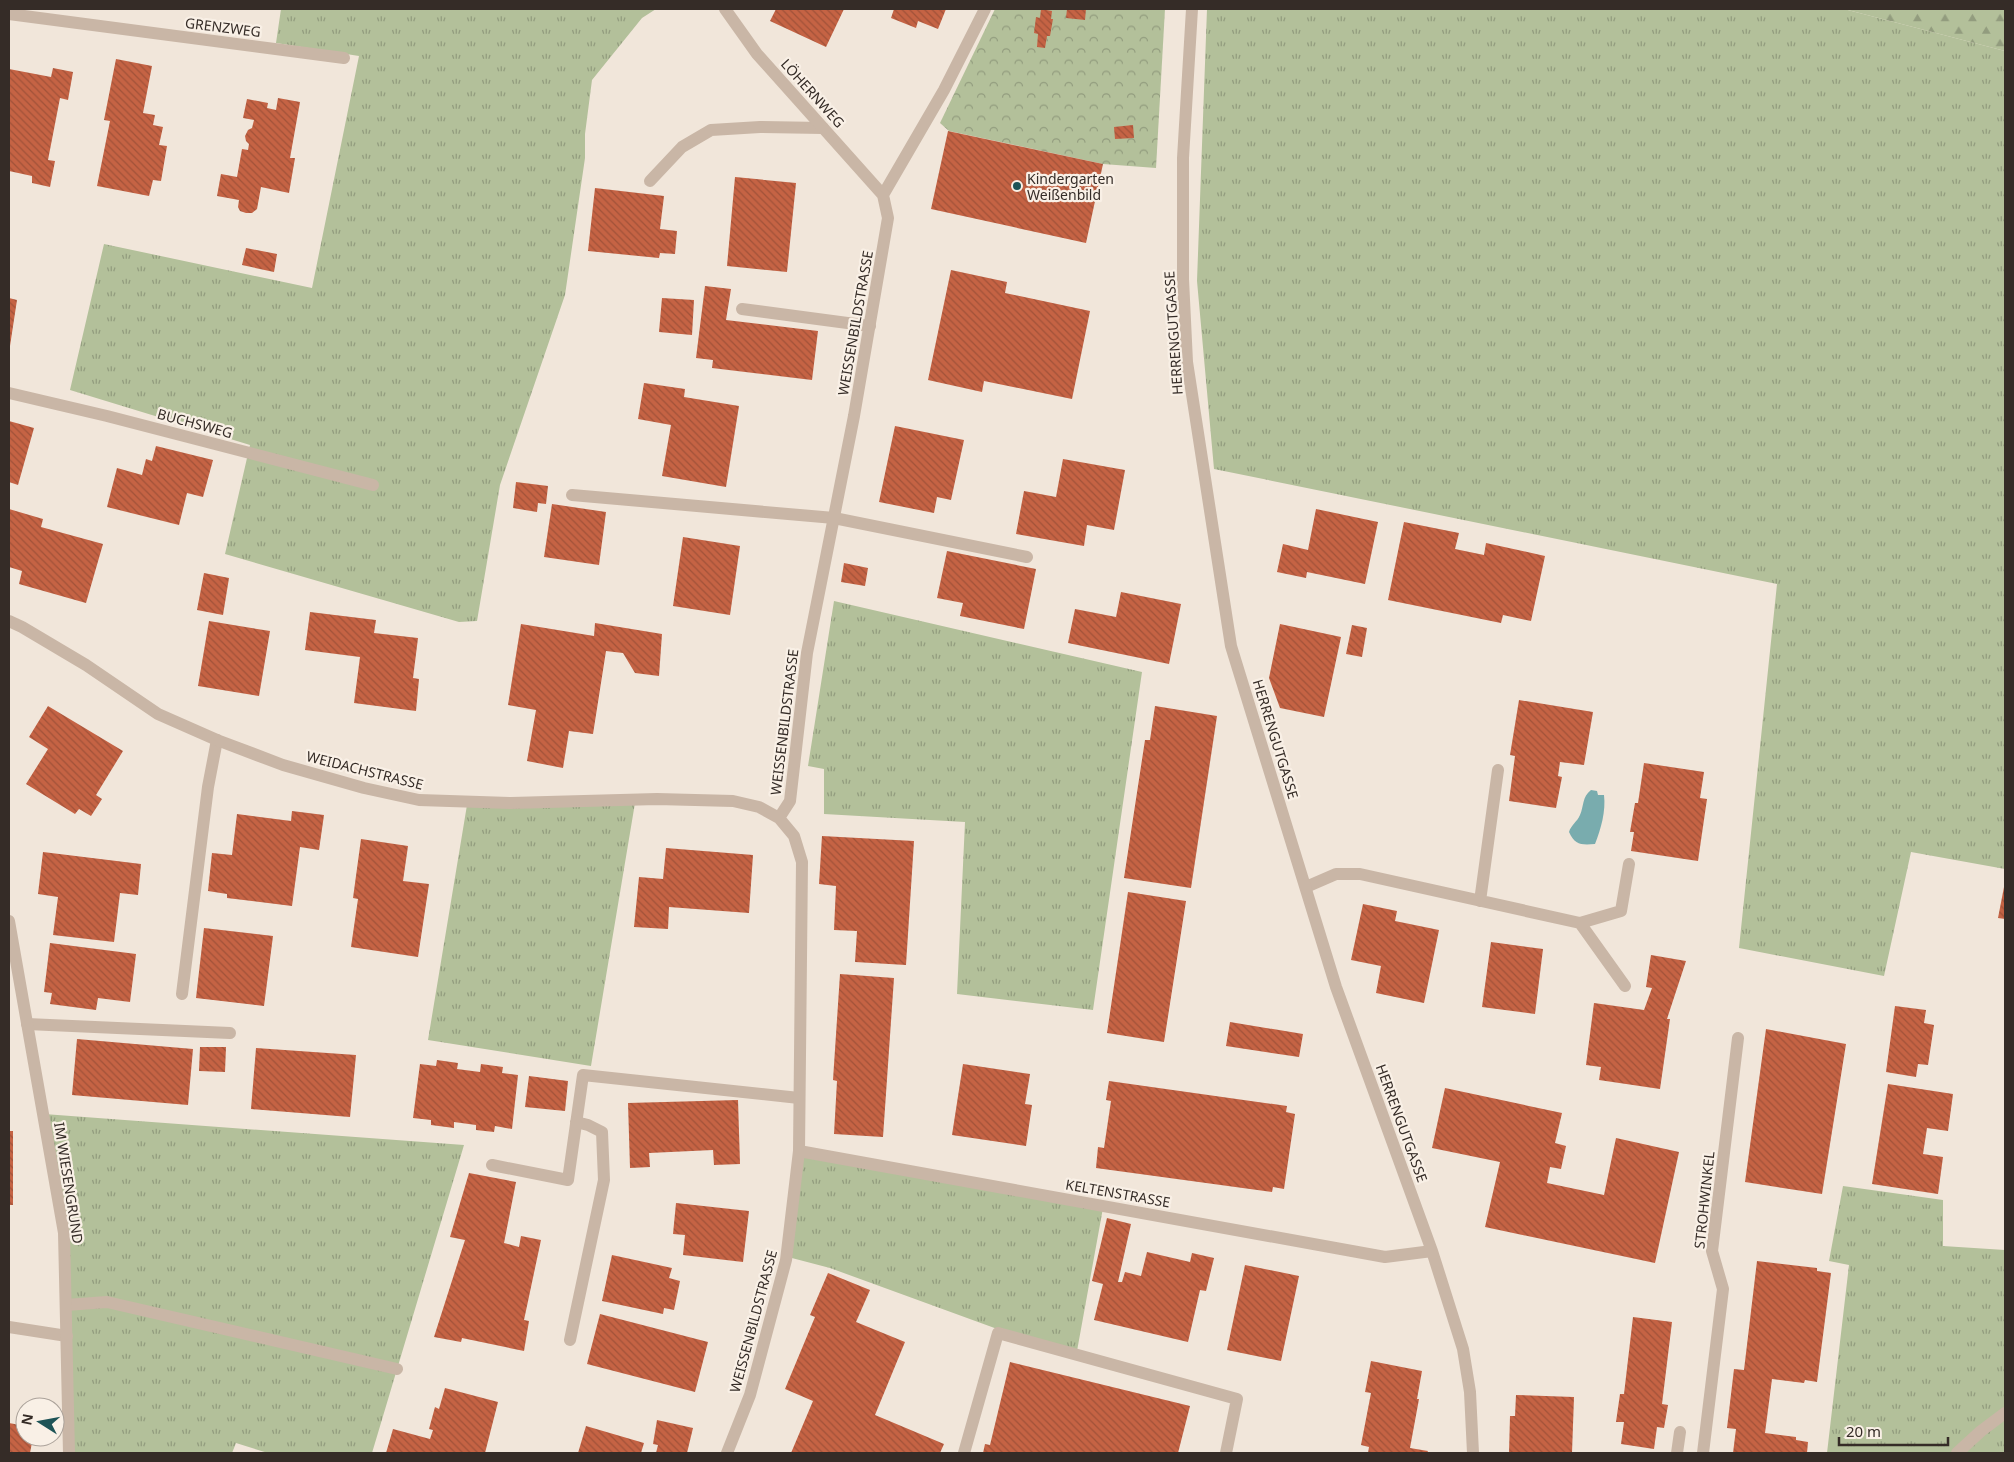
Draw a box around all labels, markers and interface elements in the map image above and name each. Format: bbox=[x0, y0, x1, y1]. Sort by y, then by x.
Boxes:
street label: GRENZWEG bbox=[184, 13, 262, 41]
street label: LÖHERNWEG bbox=[777, 55, 849, 131]
place label: Kindergarten Weißenbild bbox=[1027, 169, 1114, 204]
marker: Kindergarten Weißenbild bbox=[1011, 180, 1023, 192]
street label: WEISSENBILDSTRASSE bbox=[833, 249, 877, 397]
street label: HERRENGUTGASSE bbox=[1159, 270, 1187, 396]
street label: BUCHSWEG bbox=[155, 404, 235, 442]
street label: WEISSENBILDSTRASSE bbox=[766, 648, 802, 796]
street label: HERRENGUTGASSE bbox=[1249, 677, 1303, 801]
street label: WEIDACHSTRASSE bbox=[305, 746, 425, 794]
street label: HERRENGUTGASSE bbox=[1372, 1061, 1432, 1185]
street label: IM WIESENGRUND bbox=[50, 1121, 88, 1245]
street label: STROHWINKEL bbox=[1689, 1150, 1719, 1250]
street label: KELTENSTRASSE bbox=[1064, 1174, 1172, 1212]
street label: WEISSENBILDSTRASSE bbox=[725, 1248, 781, 1394]
north arrow bbox=[15, 1397, 65, 1447]
text: N bbox=[16, 1412, 37, 1427]
scale bar bbox=[1839, 1414, 1948, 1446]
text: 20 m bbox=[1846, 1421, 1881, 1441]

